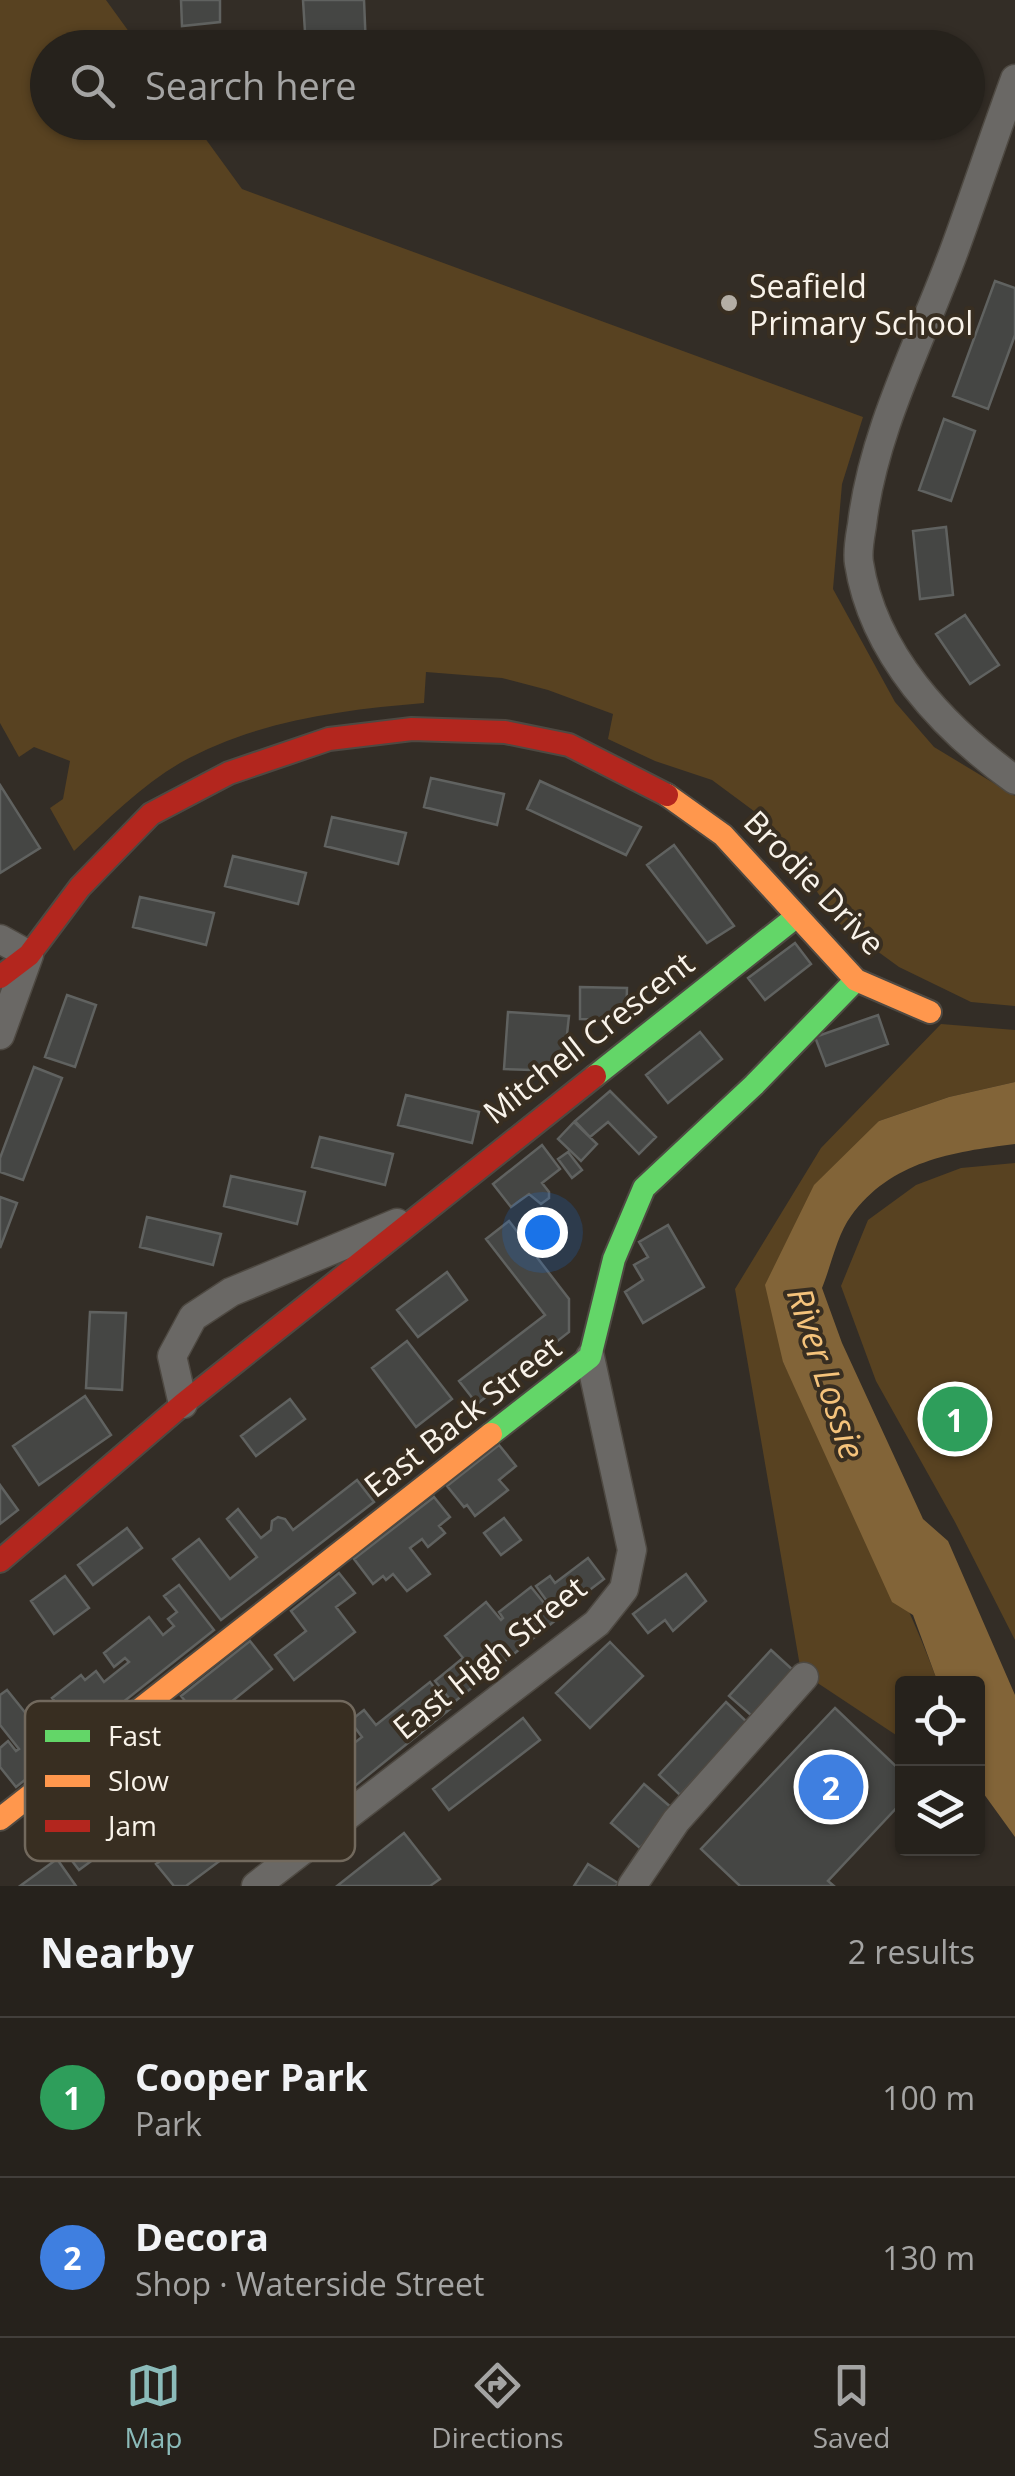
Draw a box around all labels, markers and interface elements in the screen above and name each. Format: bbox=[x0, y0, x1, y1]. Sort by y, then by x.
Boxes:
search box bbox=[30, 30, 985, 140]
icon: search bbox=[65, 58, 120, 113]
text: Search here bbox=[145, 59, 357, 111]
place label: Seafield Primary School bbox=[749, 264, 973, 344]
marker: Seafield Primary School bbox=[718, 292, 740, 314]
street label: Brodie Drive bbox=[735, 800, 895, 964]
street label: Mitchell Crescent bbox=[474, 941, 702, 1133]
your location bbox=[517, 1207, 568, 1258]
water label: River Lossie bbox=[777, 1281, 877, 1465]
street label: East Back Street bbox=[355, 1326, 569, 1506]
pin: 1 bbox=[922, 1382, 988, 1456]
street label: East High Street bbox=[383, 1566, 595, 1748]
map controls bbox=[895, 1676, 985, 1856]
button: locate bbox=[895, 1676, 985, 1766]
legend bbox=[25, 1701, 355, 1861]
text: Fast bbox=[108, 1716, 161, 1754]
pin: 2 bbox=[798, 1750, 864, 1824]
text: Slow bbox=[108, 1761, 169, 1799]
button: layers bbox=[895, 1766, 985, 1856]
text: Jam bbox=[105, 1806, 157, 1844]
text: Nearby bbox=[40, 1923, 194, 1980]
text: 2 results bbox=[848, 1930, 975, 1973]
text: Cooper Park bbox=[135, 2050, 368, 2102]
text: 1 bbox=[63, 2076, 82, 2119]
text: 100 m bbox=[882, 2076, 975, 2119]
text: Park bbox=[135, 2102, 202, 2145]
text: Decora bbox=[135, 2210, 269, 2262]
text: 2 bbox=[63, 2236, 82, 2279]
text: 130 m bbox=[882, 2236, 975, 2279]
text: Shop · Waterside Street bbox=[135, 2262, 484, 2305]
tab: Map bbox=[124, 2358, 182, 2456]
tab: Directions bbox=[431, 2358, 564, 2456]
tab: Saved bbox=[813, 2358, 890, 2456]

